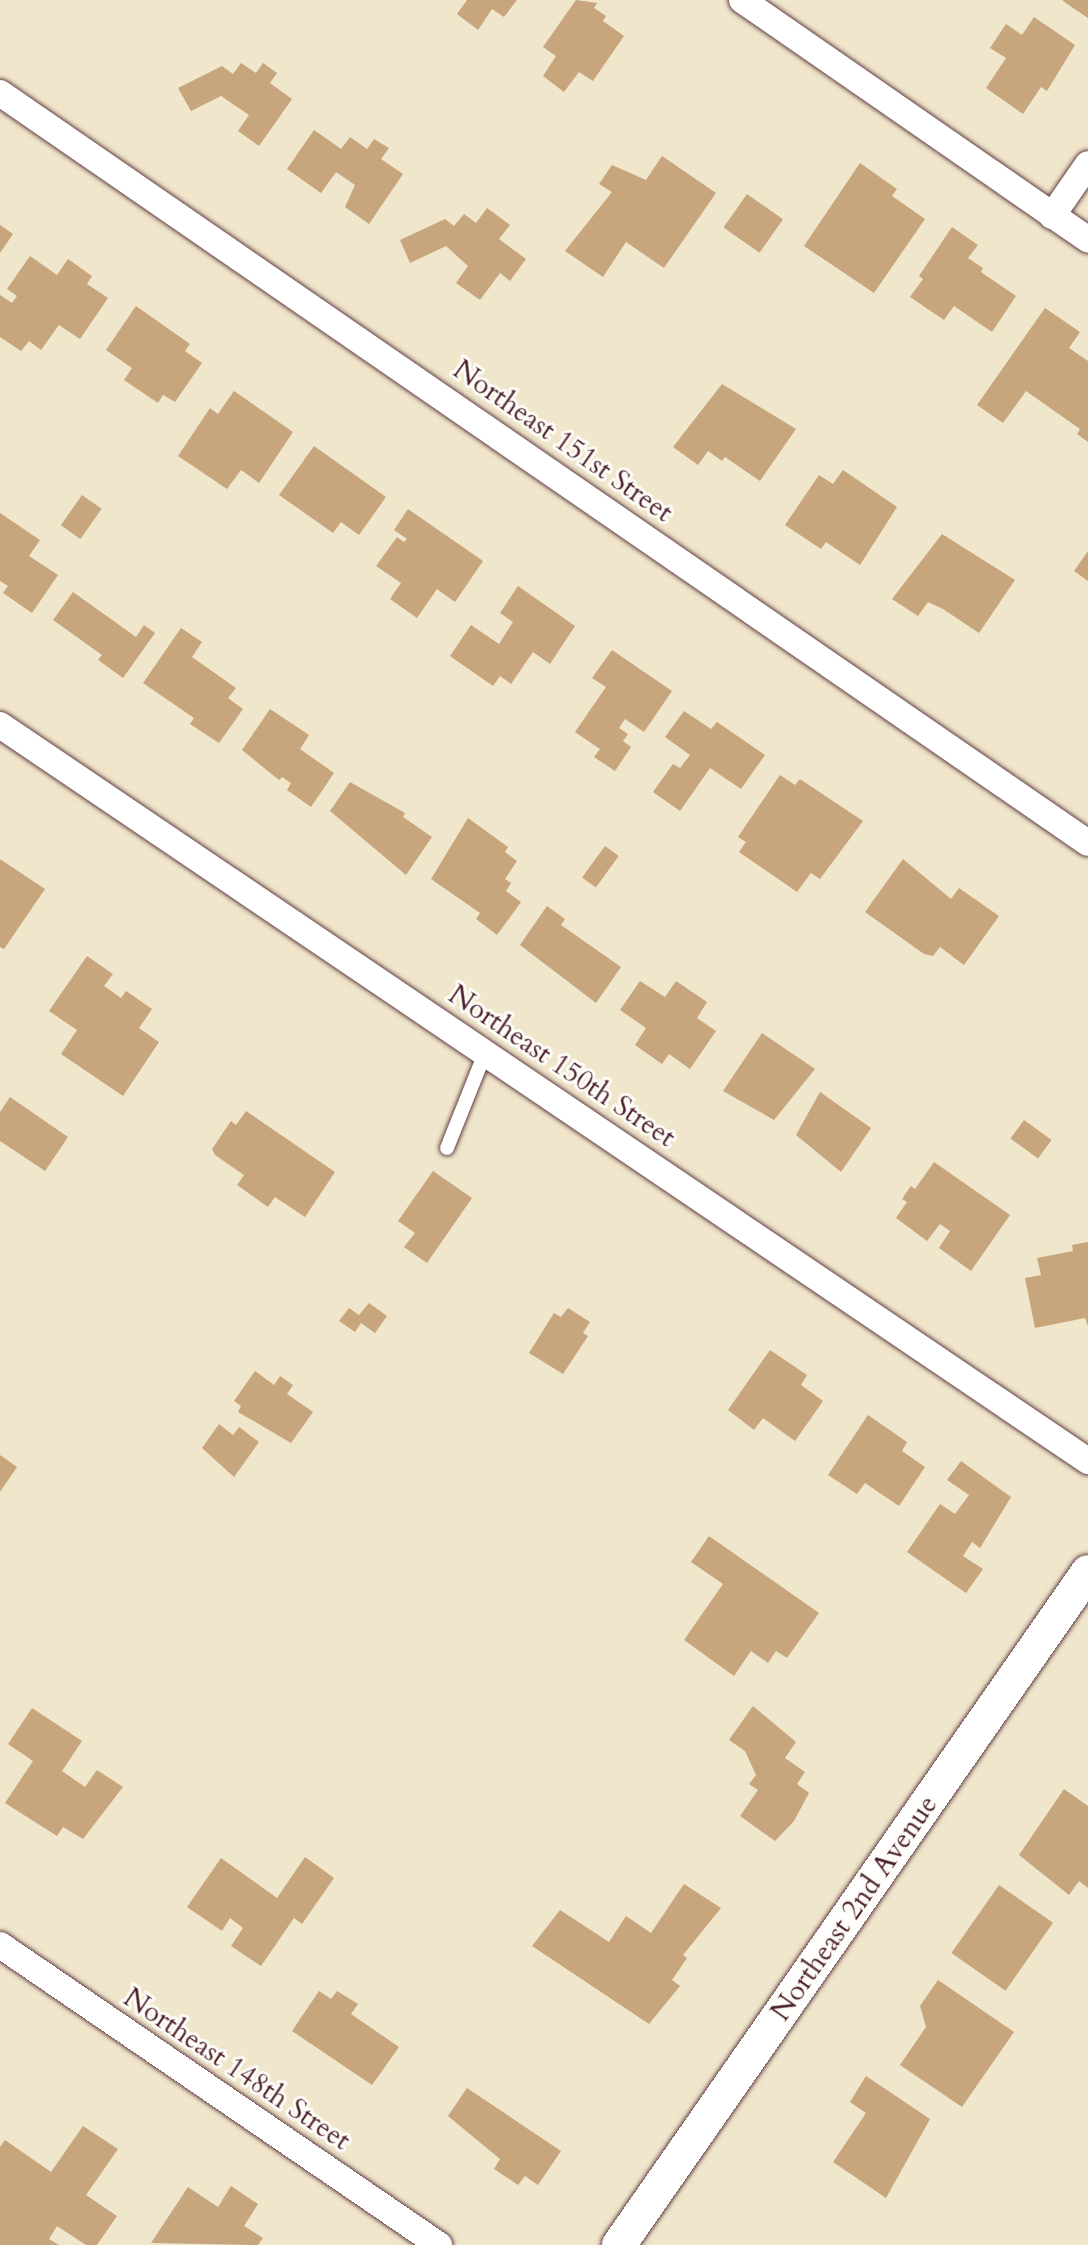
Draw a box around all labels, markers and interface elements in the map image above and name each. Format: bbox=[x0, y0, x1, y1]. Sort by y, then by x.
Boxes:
street label: Northeast 151st Street bbox=[447, 353, 679, 529]
street label: Northeast 150th Street bbox=[442, 978, 682, 1154]
street label: Northeast 2nd Avenue bbox=[764, 1789, 944, 2027]
street label: Northeast 148th Street bbox=[117, 1981, 357, 2157]

